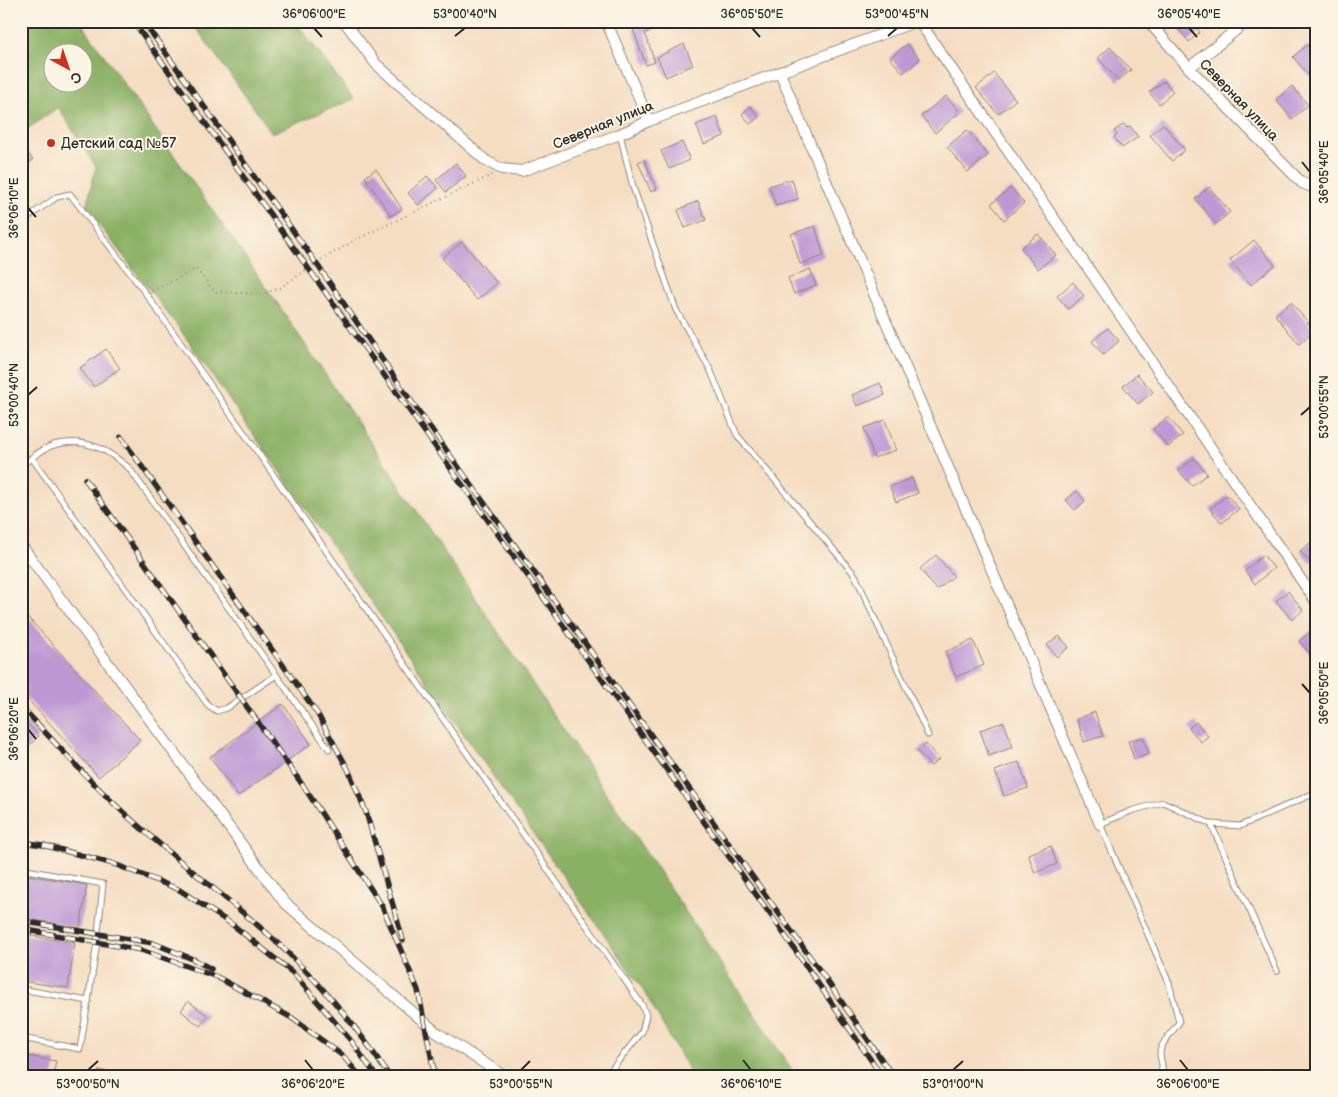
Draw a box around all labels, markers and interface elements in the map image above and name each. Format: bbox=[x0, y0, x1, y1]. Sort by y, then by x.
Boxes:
text: 36°06'00"E bbox=[282, 7, 346, 22]
text: 53°00'40"N bbox=[433, 7, 497, 22]
text: 36°05'50"E bbox=[721, 7, 784, 22]
text: 53°00'45"N bbox=[865, 7, 929, 22]
text: 36°05'40"E bbox=[1157, 7, 1221, 22]
north arrow bbox=[42, 42, 92, 92]
street label: Северная улица bbox=[1196, 56, 1283, 145]
text: С bbox=[67, 68, 85, 87]
street label: Северная улица bbox=[550, 97, 656, 153]
place label: Детский сад №57 bbox=[61, 135, 176, 152]
marker: Детский сад №57 bbox=[45, 137, 57, 149]
text: 36°05'40"E bbox=[1317, 140, 1332, 204]
text: 36°06'10"E bbox=[7, 177, 22, 239]
text: 53°00'40"N bbox=[7, 363, 22, 427]
text: 53°00'55"N bbox=[1317, 375, 1332, 439]
text: 36°05'50"E bbox=[1317, 661, 1332, 724]
text: 36°06'20"E bbox=[7, 697, 22, 761]
text: 53°00'50"N bbox=[56, 1077, 120, 1092]
text: 36°06'20"E bbox=[281, 1077, 345, 1092]
text: 53°00'55"N bbox=[489, 1077, 553, 1092]
text: 36°06'10"E bbox=[720, 1077, 782, 1092]
text: 53°01'00"N bbox=[922, 1077, 984, 1092]
text: 36°06'00"E bbox=[1156, 1077, 1220, 1092]

